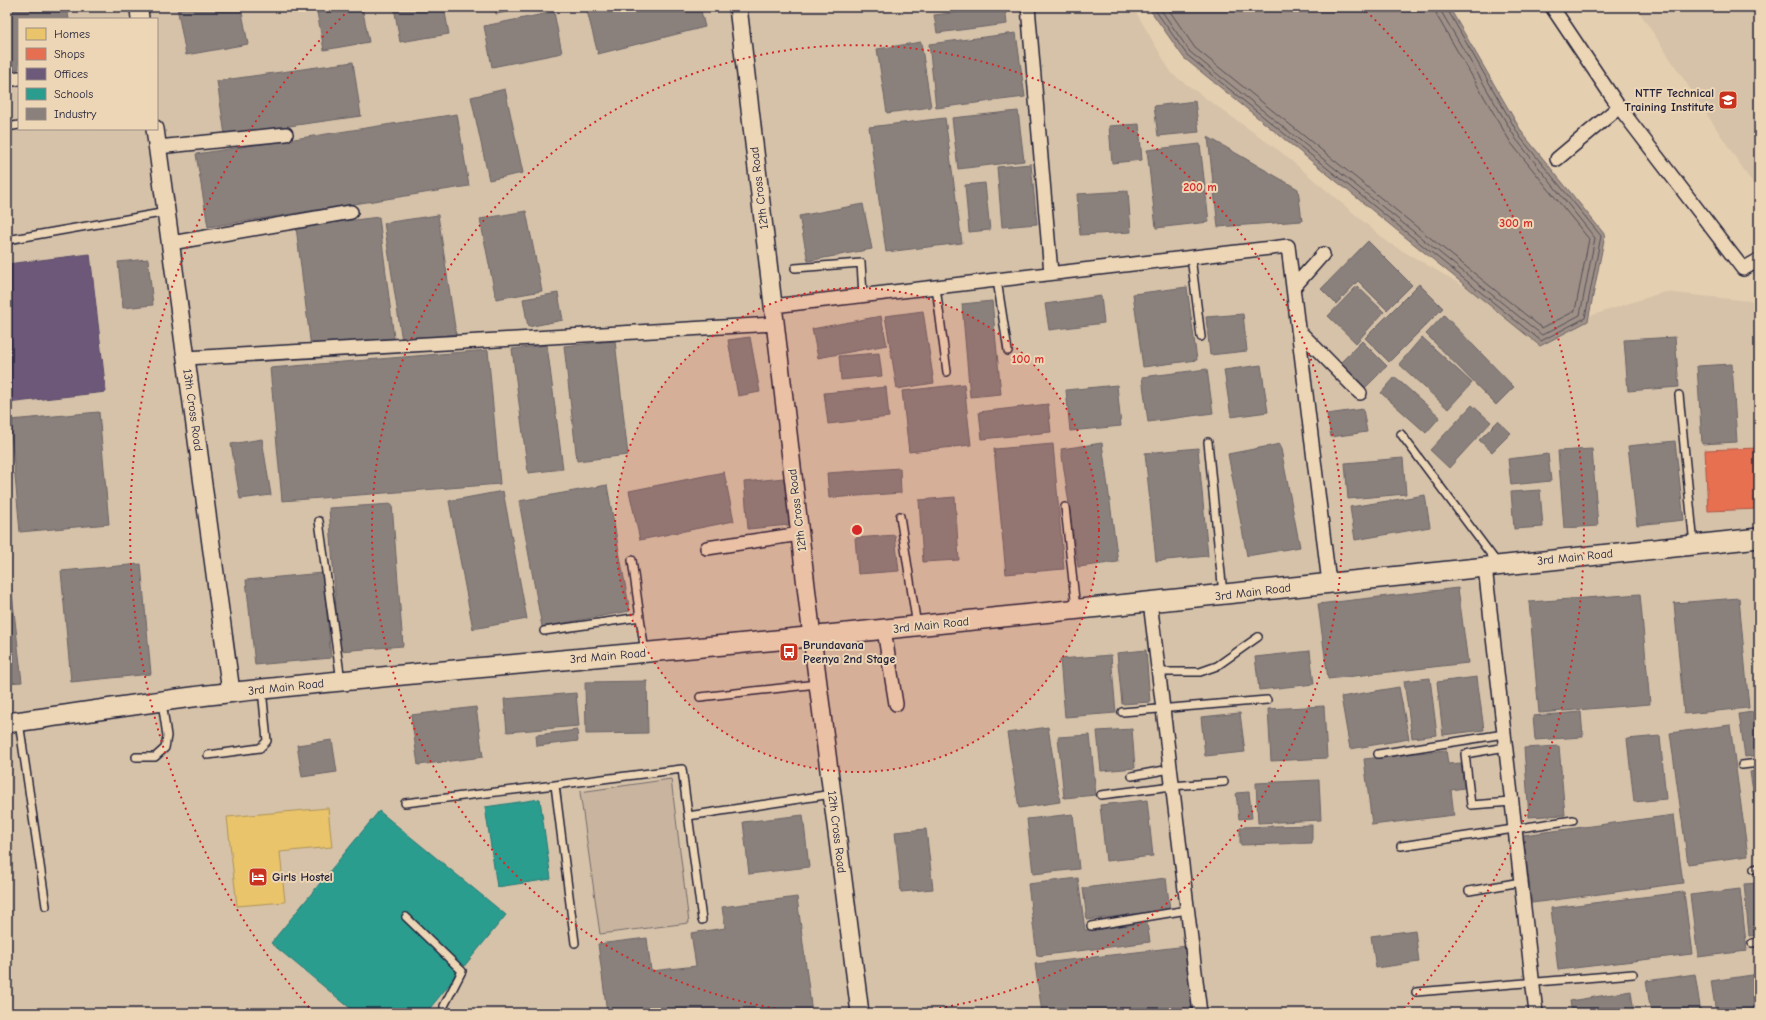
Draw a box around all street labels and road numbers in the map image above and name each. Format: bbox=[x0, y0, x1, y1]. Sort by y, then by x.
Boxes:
street label: 12th Cross Road bbox=[747, 146, 771, 230]
street label: 13th Cross Road bbox=[180, 368, 206, 452]
street label: 12th Cross Road bbox=[785, 468, 809, 552]
street label: 3rd Main Road bbox=[1536, 546, 1614, 568]
street label: 3rd Main Road bbox=[1214, 580, 1292, 604]
street label: 3rd Main Road bbox=[892, 614, 970, 636]
street label: 3rd Main Road bbox=[569, 646, 647, 666]
street label: 3rd Main Road bbox=[247, 676, 325, 698]
street label: 12th Cross Road bbox=[825, 790, 849, 874]

